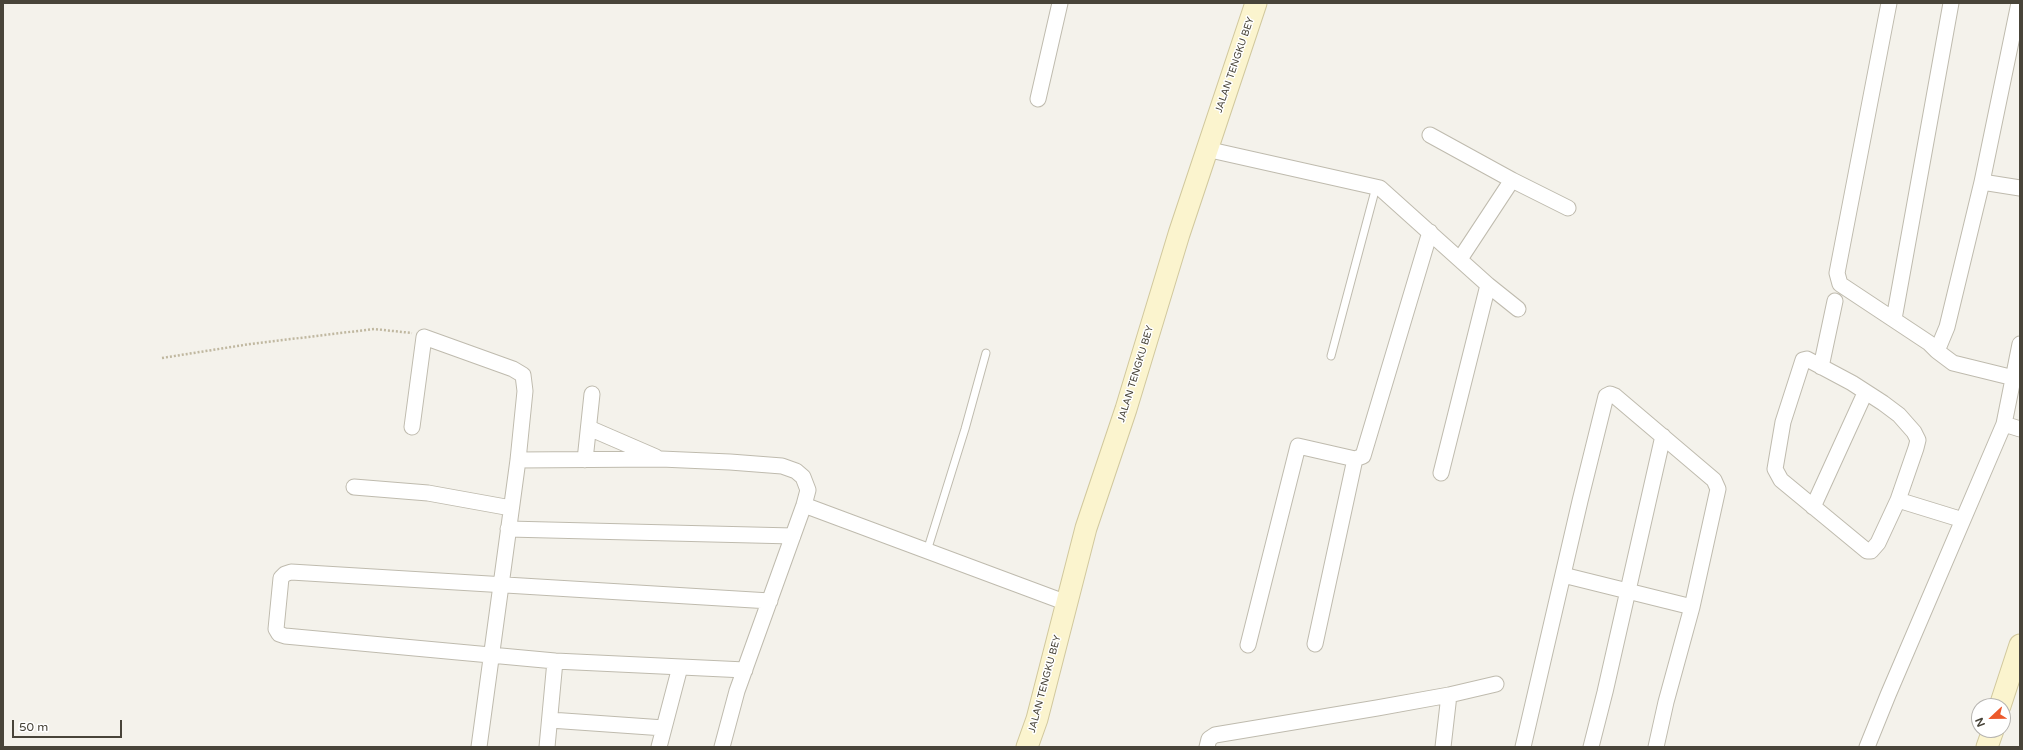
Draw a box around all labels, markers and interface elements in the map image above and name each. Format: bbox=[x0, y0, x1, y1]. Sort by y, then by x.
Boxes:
street label: JALAN TENGKU BEY bbox=[1213, 16, 1257, 114]
street label: JALAN TENGKU BEY bbox=[1116, 324, 1156, 424]
street label: JALAN TENGKU BEY bbox=[1026, 634, 1064, 734]
north arrow bbox=[1971, 698, 2011, 738]
scale bar bbox=[14, 712, 124, 738]
text: N bbox=[1973, 716, 1988, 729]
text: 50 m bbox=[19, 720, 48, 734]

